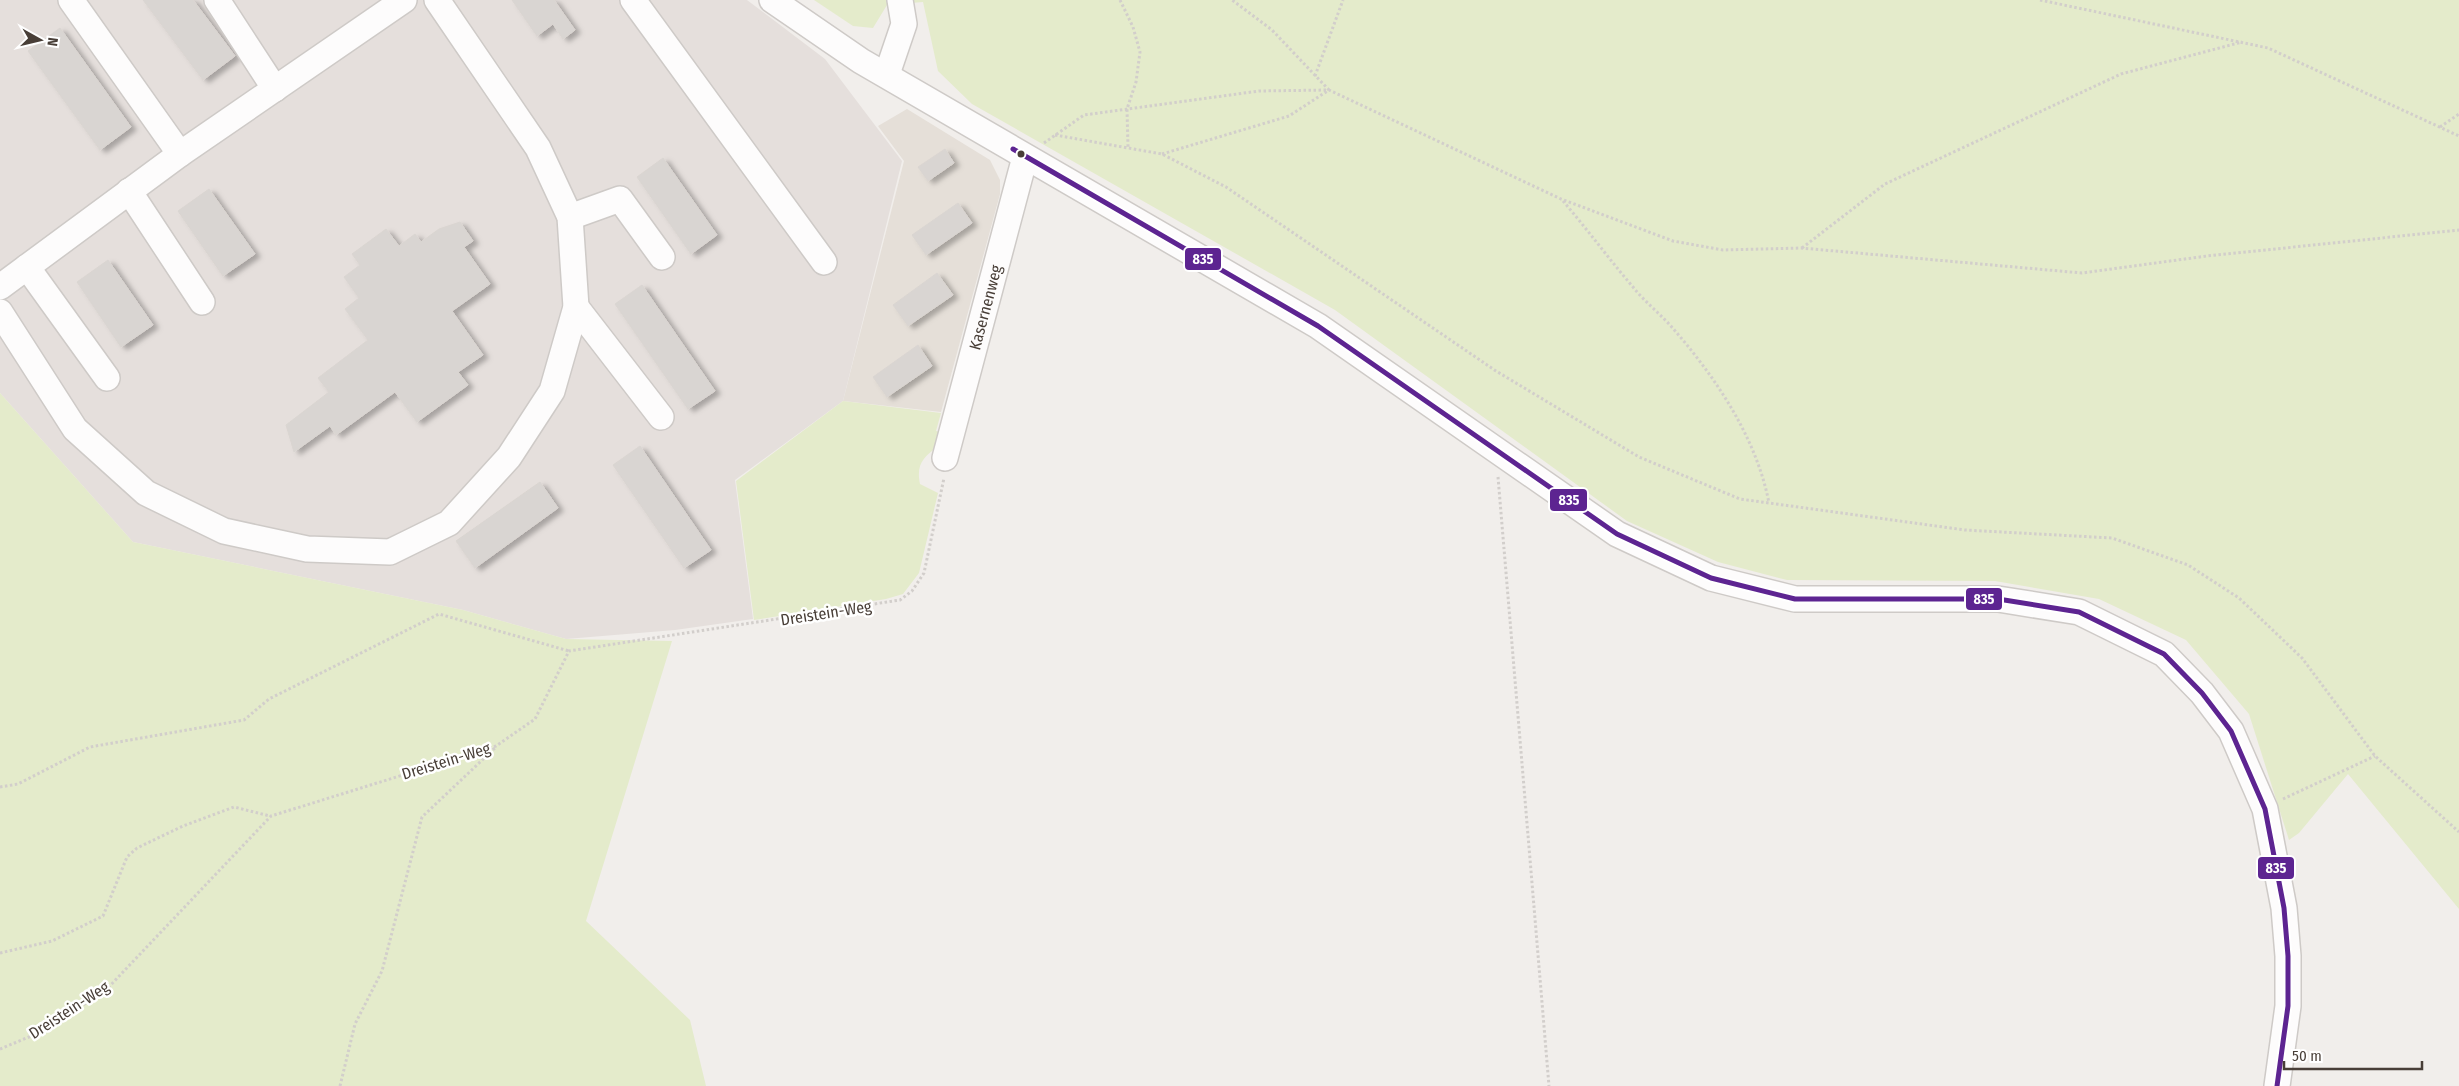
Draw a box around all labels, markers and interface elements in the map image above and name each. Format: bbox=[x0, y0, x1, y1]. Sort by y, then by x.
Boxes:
north arrow bbox=[15, 15, 65, 65]
text: N bbox=[43, 36, 61, 47]
unlabelled marker bbox=[1016, 149, 1026, 159]
line badge: 835 bbox=[1184, 247, 1222, 271]
text: 835 bbox=[1193, 251, 1214, 268]
street label: Kasernenweg bbox=[965, 262, 1006, 352]
line badge: 835 bbox=[1549, 488, 1588, 512]
text: 835 bbox=[1559, 492, 1580, 509]
line badge: 835 bbox=[1965, 587, 2003, 611]
text: 835 bbox=[1974, 591, 1995, 608]
street label: Dreistein-Weg bbox=[779, 596, 873, 630]
street label: Dreistein-Weg bbox=[399, 738, 493, 783]
line badge: 835 bbox=[2257, 856, 2295, 880]
text: 835 bbox=[2266, 860, 2287, 877]
street label: Dreistein-Weg bbox=[25, 977, 113, 1043]
scale bar bbox=[2284, 1038, 2422, 1070]
text: 50 m bbox=[2292, 1047, 2322, 1065]

